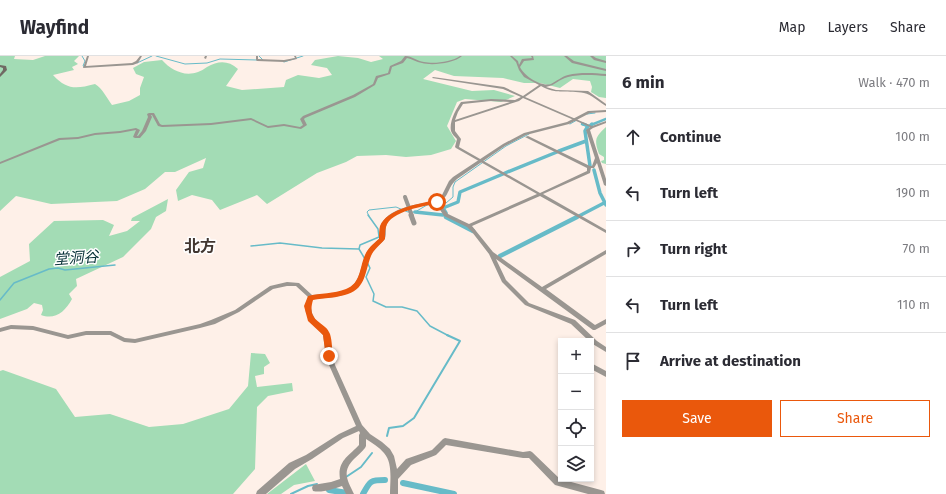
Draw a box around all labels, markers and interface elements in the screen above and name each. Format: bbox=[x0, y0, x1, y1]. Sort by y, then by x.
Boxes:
text: Wayfind bbox=[20, 16, 89, 39]
text: Map bbox=[779, 19, 805, 36]
text: Layers bbox=[827, 19, 868, 36]
text: Share bbox=[890, 19, 926, 36]
text: 6 min bbox=[622, 72, 665, 93]
text: Walk · 470 m bbox=[858, 75, 930, 90]
icon: ahead bbox=[622, 126, 644, 148]
text: Continue bbox=[660, 128, 721, 146]
text: 100 m bbox=[895, 129, 930, 144]
icon: left bbox=[622, 182, 644, 204]
text: Turn left bbox=[660, 184, 718, 202]
text: 190 m bbox=[896, 185, 930, 200]
route start bbox=[428, 193, 446, 211]
district label: 北方 bbox=[184, 237, 216, 256]
icon: right bbox=[622, 238, 644, 260]
text: Turn right bbox=[660, 240, 727, 258]
text: 70 m bbox=[903, 241, 930, 256]
water label: 堂洞谷 bbox=[53, 247, 101, 269]
icon: left bbox=[622, 294, 644, 316]
text: Turn left bbox=[660, 296, 718, 314]
text: 110 m bbox=[897, 297, 930, 312]
map controls bbox=[558, 338, 594, 482]
button: + bbox=[558, 338, 594, 374]
route end bbox=[320, 347, 338, 365]
icon: arrive bbox=[622, 350, 644, 372]
text: Arrive at destination bbox=[660, 352, 801, 370]
button: − bbox=[558, 374, 594, 410]
button: Save bbox=[622, 400, 772, 437]
button: Share bbox=[780, 400, 930, 437]
button: locate bbox=[558, 410, 594, 446]
button: layers bbox=[558, 446, 594, 482]

